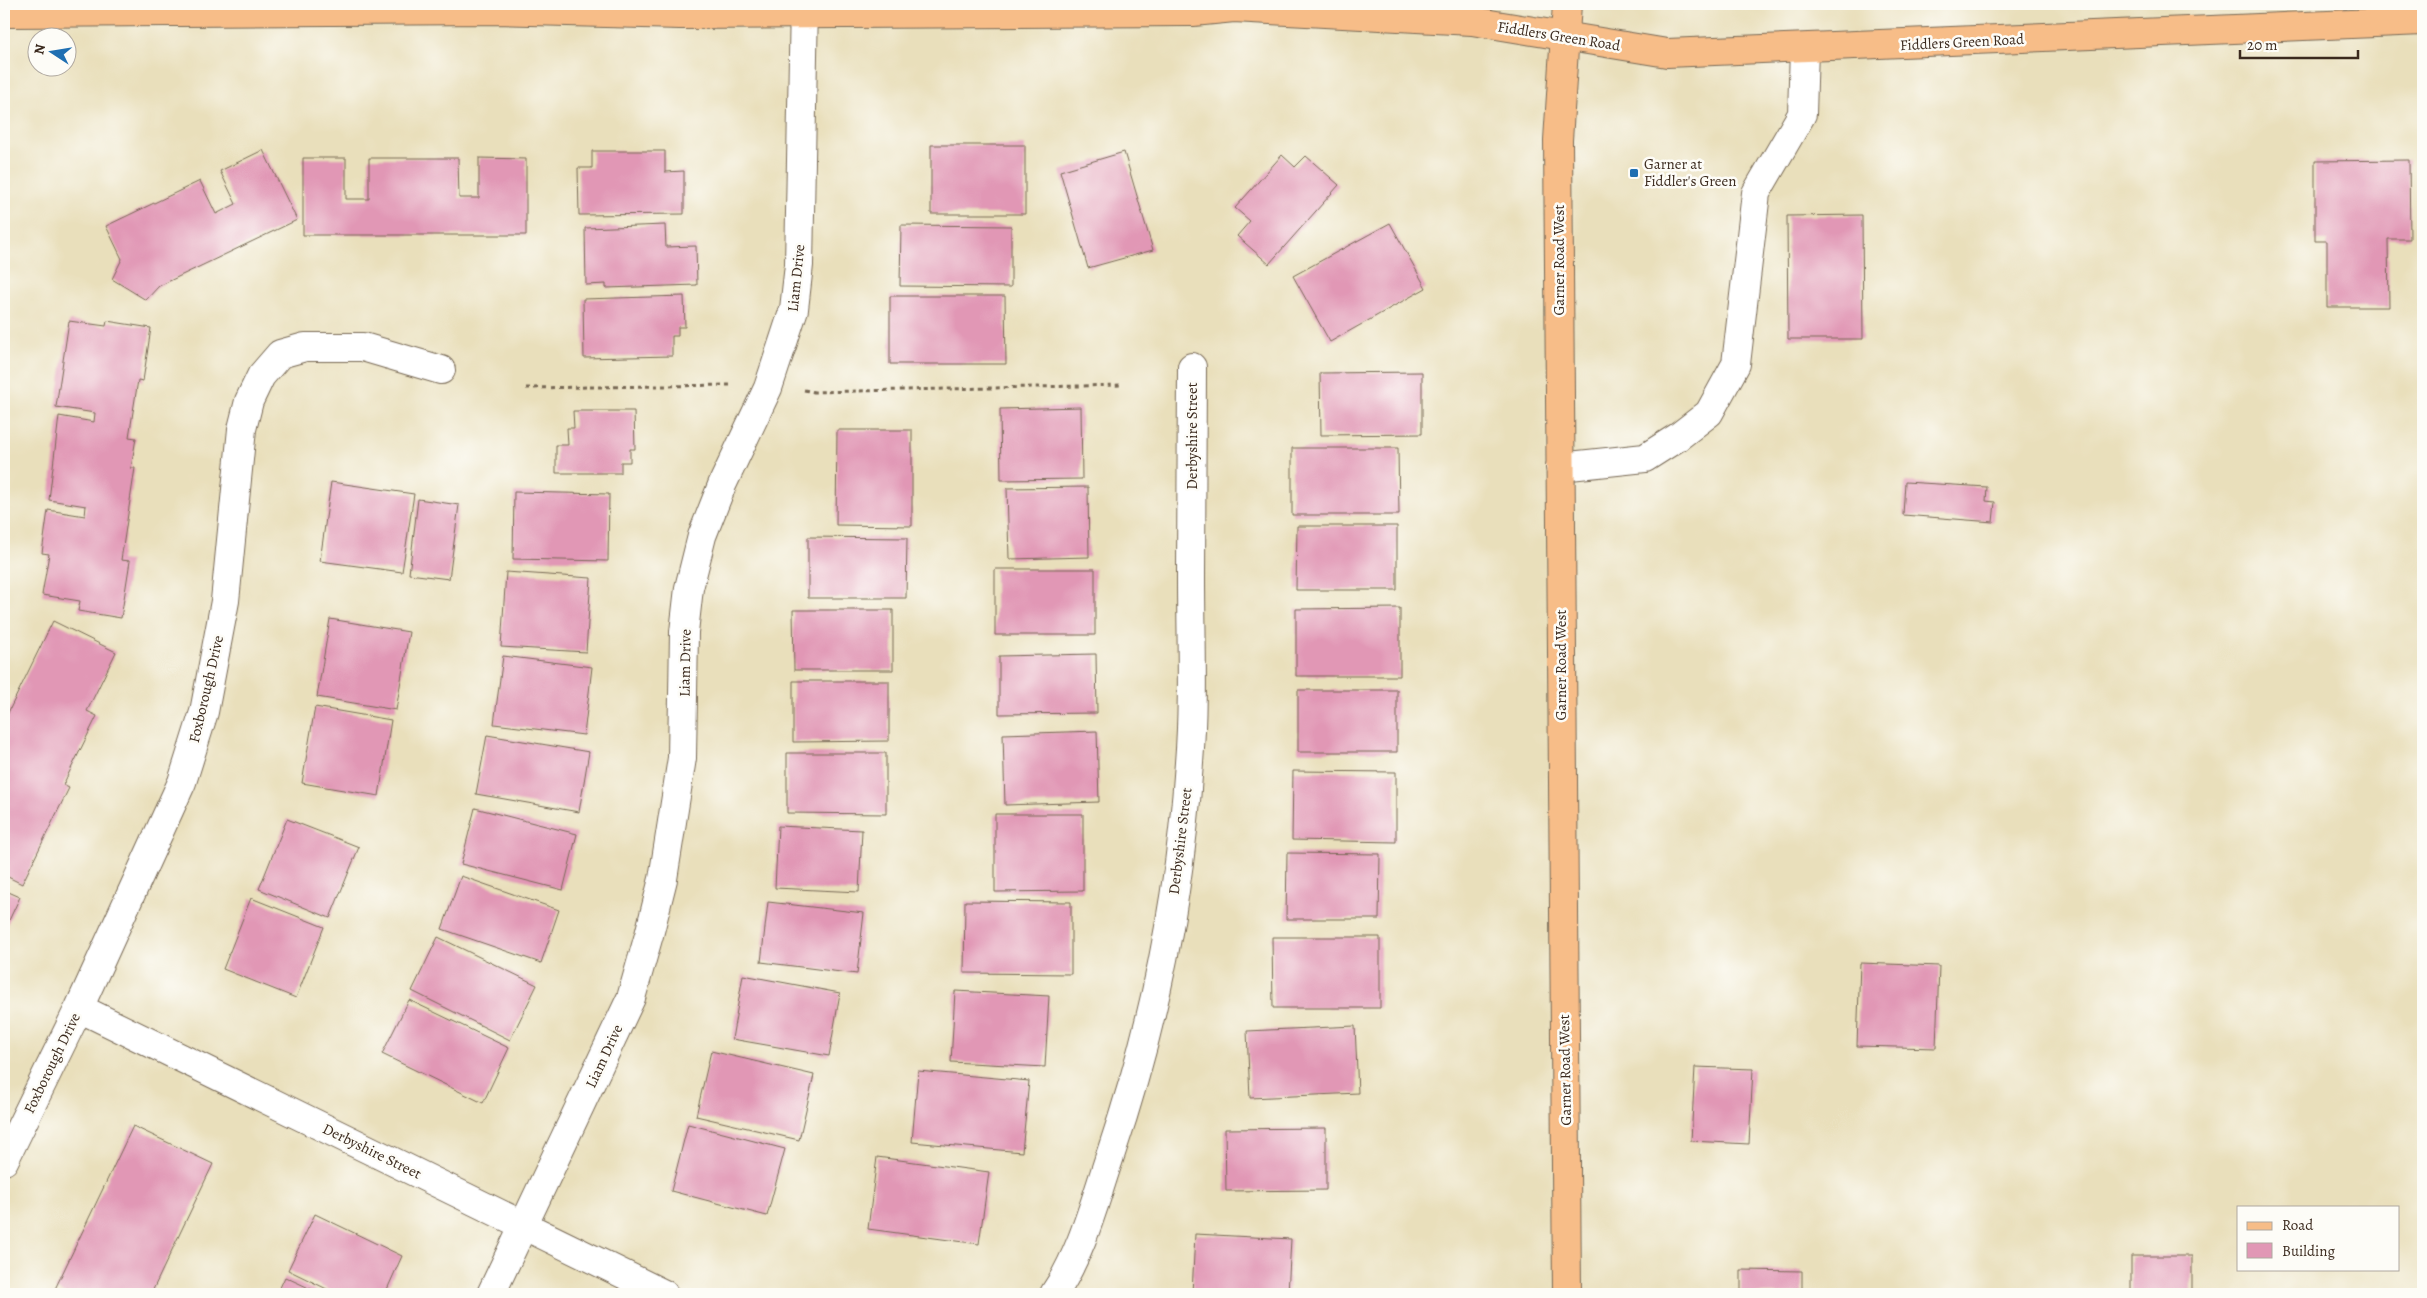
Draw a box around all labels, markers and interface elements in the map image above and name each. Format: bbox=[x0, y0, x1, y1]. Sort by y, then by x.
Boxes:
street label: Fiddlers Green Road bbox=[1496, 16, 1623, 56]
north arrow bbox=[28, 28, 78, 78]
scale bar bbox=[2240, 28, 2357, 60]
street label: Fiddlers Green Road bbox=[1900, 29, 2025, 55]
text: 20 m bbox=[2247, 35, 2278, 55]
text: N bbox=[29, 42, 50, 56]
place label: Garner at Fiddler's Green bbox=[1644, 154, 1736, 191]
marker: Garner at Fiddler's Green bbox=[1628, 167, 1640, 179]
street label: Garner Road West bbox=[1549, 204, 1569, 316]
street label: Liam Drive bbox=[783, 243, 810, 313]
street label: Derbyshire Street bbox=[1182, 382, 1202, 490]
street label: Garner Road West bbox=[1551, 609, 1571, 721]
street label: Liam Drive bbox=[674, 629, 696, 697]
street label: Foxborough Drive bbox=[184, 633, 228, 745]
street label: Derbyshire Street bbox=[1164, 786, 1196, 896]
street label: Foxborough Drive bbox=[19, 1009, 85, 1117]
street label: Garner Road West bbox=[1554, 1014, 1576, 1126]
street label: Liam Drive bbox=[581, 1021, 628, 1091]
street label: Derbyshire Street bbox=[319, 1118, 425, 1184]
legend bbox=[2237, 1206, 2400, 1270]
text: Road bbox=[2282, 1215, 2314, 1235]
text: Building bbox=[2282, 1241, 2335, 1261]

